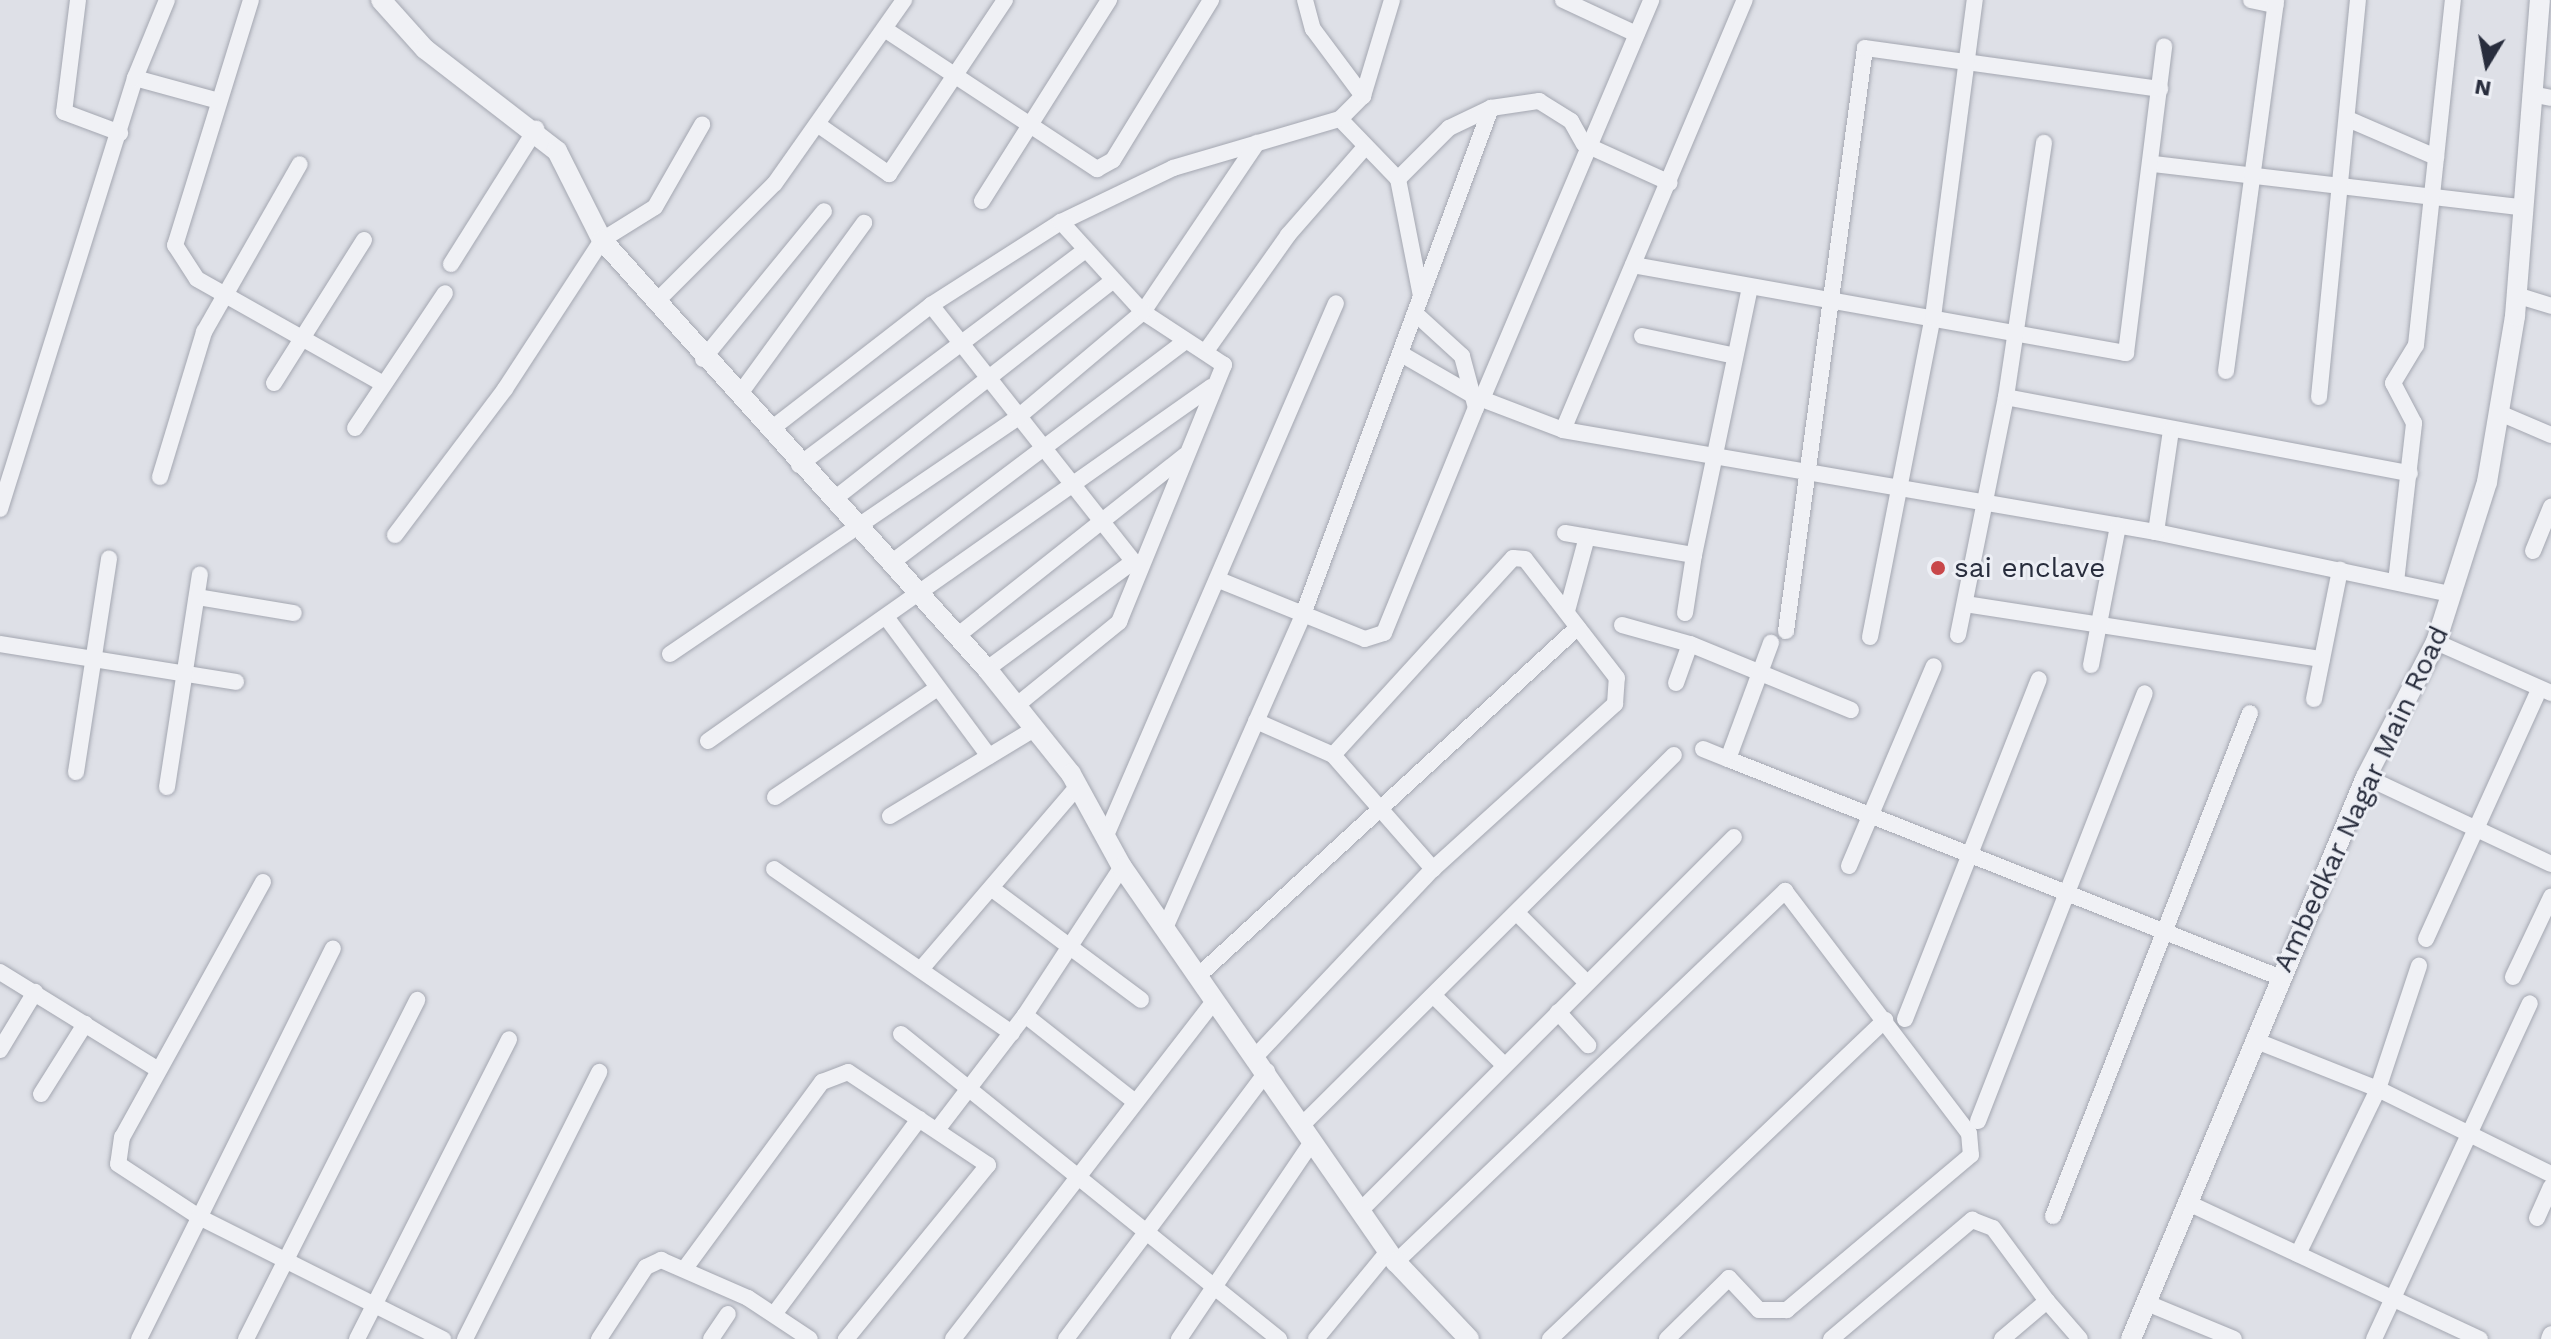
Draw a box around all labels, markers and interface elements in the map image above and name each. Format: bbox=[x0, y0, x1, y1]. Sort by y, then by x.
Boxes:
north arrow bbox=[2447, 24, 2527, 104]
text: N bbox=[2473, 74, 2493, 102]
place label: sai enclave bbox=[1954, 551, 2105, 585]
marker: sai enclave bbox=[1929, 559, 1947, 577]
street label: Ambedkar Nagar Main Road bbox=[2266, 620, 2456, 978]

